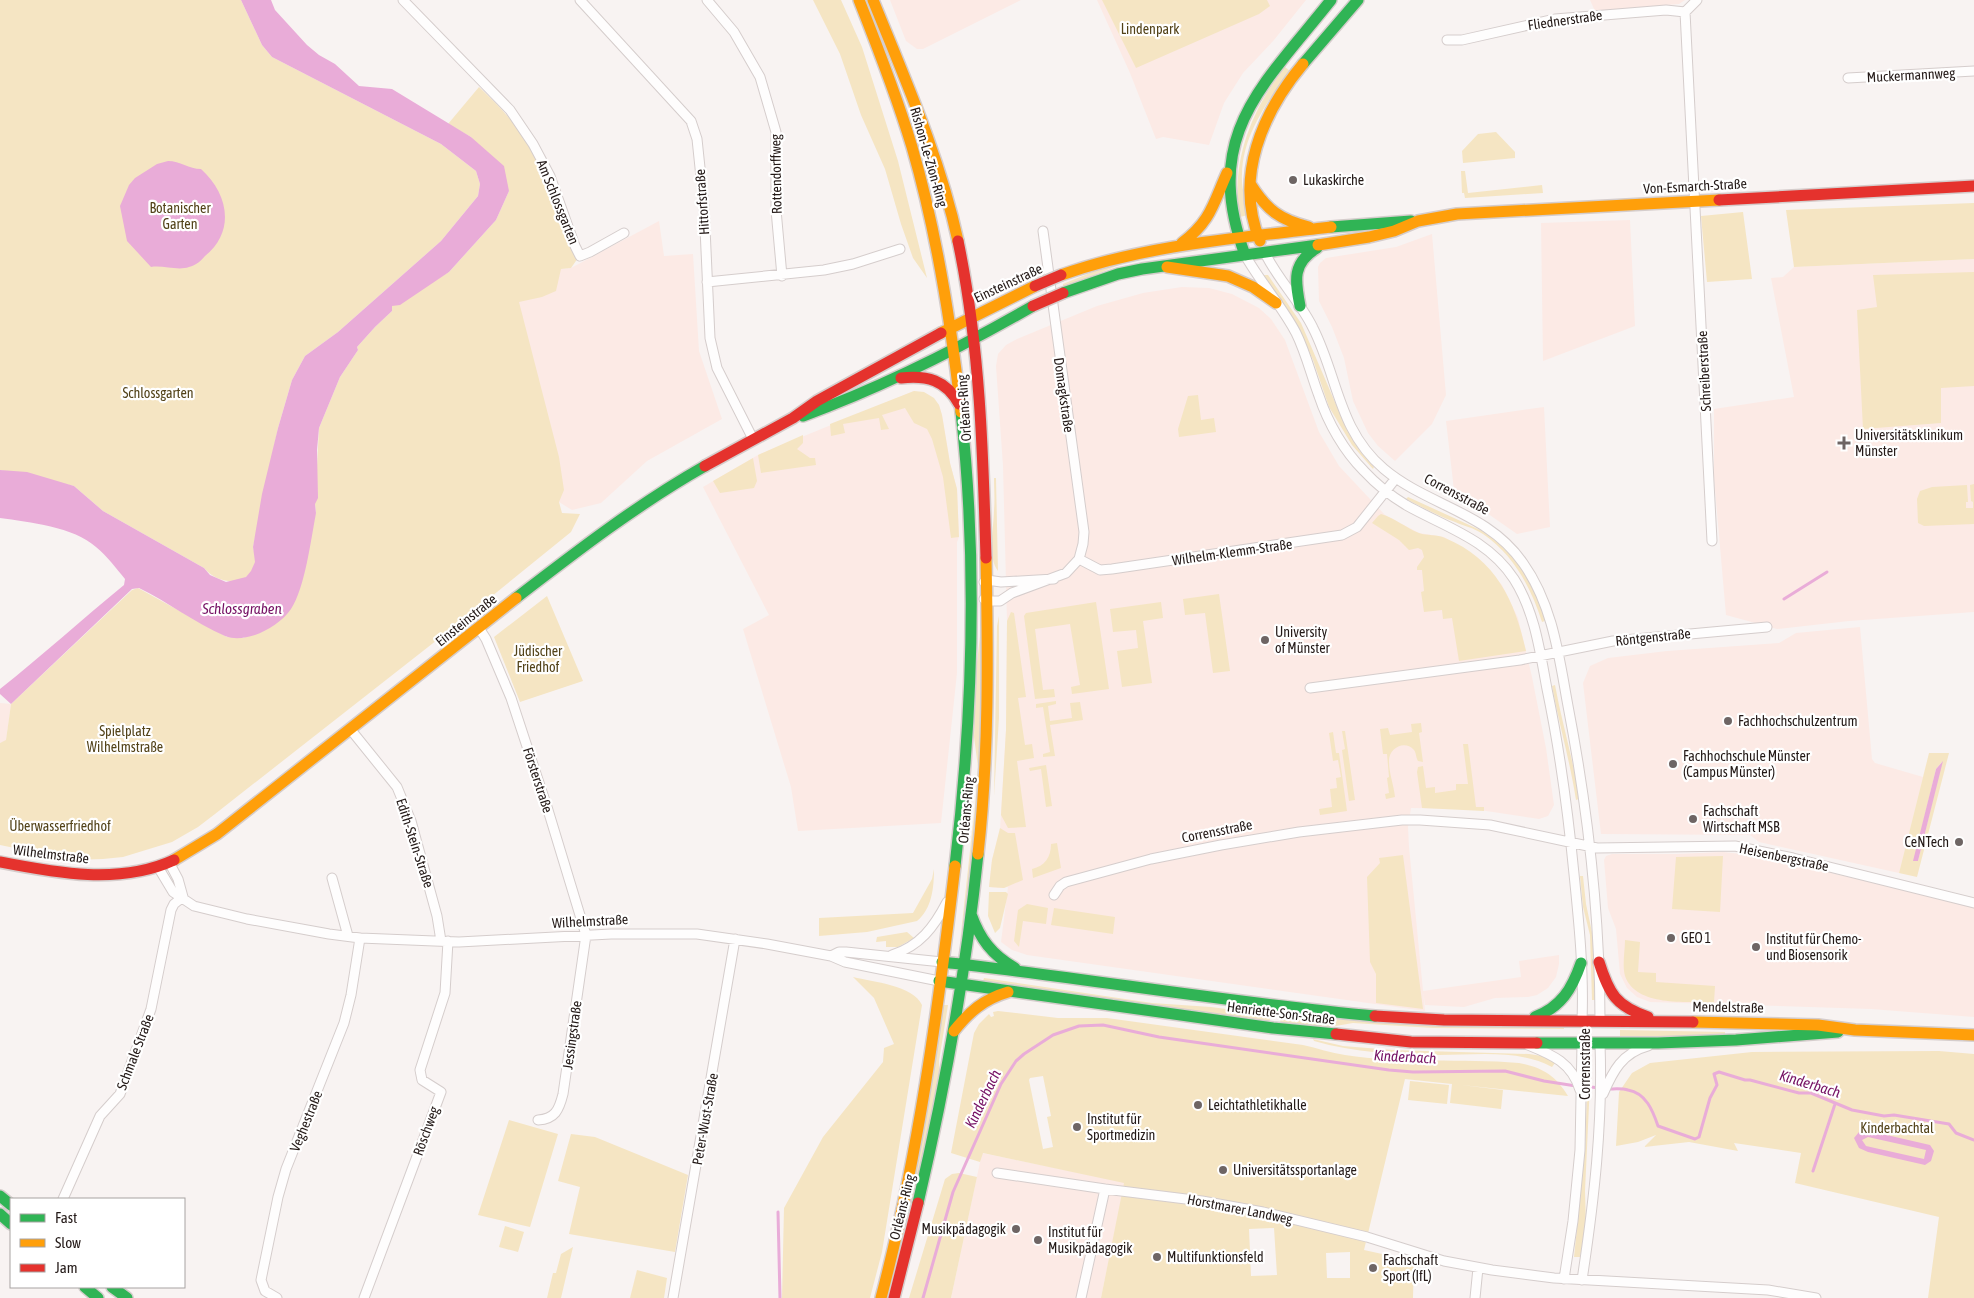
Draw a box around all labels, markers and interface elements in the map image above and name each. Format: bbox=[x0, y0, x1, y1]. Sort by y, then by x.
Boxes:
street label: Fliednerstraße bbox=[1527, 7, 1603, 33]
park label: Lindenpark bbox=[1121, 21, 1179, 37]
street label: Muckermannweg bbox=[1866, 65, 1956, 85]
street label: Rishon-Le-Zion-Ring bbox=[907, 105, 951, 209]
street label: Rottendorffweg bbox=[767, 134, 785, 214]
street label: Am Schlossgarten bbox=[534, 157, 582, 247]
street label: Hittorfstraße bbox=[692, 169, 712, 235]
place label: Lukaskirche bbox=[1303, 172, 1364, 188]
marker: Lukaskirche bbox=[1287, 174, 1299, 186]
street label: Von-Esmarch-Straße bbox=[1643, 175, 1747, 197]
park label: Botanischer Garten bbox=[149, 200, 211, 232]
street label: Einsteinstraße bbox=[971, 260, 1045, 306]
street label: Schreiberstraße bbox=[1694, 330, 1714, 412]
street label: Domagkstraße bbox=[1051, 357, 1077, 433]
street label: Orléans-Ring bbox=[954, 374, 974, 442]
park label: Schlossgarten bbox=[122, 385, 194, 401]
place label: Universitätsklinikum Münster bbox=[1855, 427, 1963, 459]
marker: Universitätsklinikum Münster bbox=[1837, 436, 1851, 450]
street label: Corrensstraße bbox=[1422, 470, 1492, 518]
street label: Wilhelm-Klemm-Straße bbox=[1171, 536, 1293, 568]
street label: Einsteinstraße bbox=[432, 591, 500, 649]
water label: Schlossgraben bbox=[201, 600, 282, 617]
place label: University of Münster bbox=[1275, 624, 1330, 656]
street label: Röntgenstraße bbox=[1615, 625, 1691, 649]
marker: University of Münster bbox=[1259, 634, 1271, 646]
park label: Jüdischer Friedhof bbox=[514, 643, 563, 675]
place label: Fachhochschulzentrum bbox=[1738, 713, 1858, 729]
marker: Fachhochschulzentrum bbox=[1722, 715, 1734, 727]
park label: Spielplatz Wilhelmstraße bbox=[87, 723, 163, 755]
street label: Försterstraße bbox=[520, 745, 556, 815]
place label: Fachhochschule Münster (Campus Münster) bbox=[1683, 748, 1811, 780]
marker: Fachhochschule Münster (Campus Münster) bbox=[1667, 758, 1679, 770]
street label: Orléans-Ring bbox=[955, 776, 977, 844]
street label: Edith-Stein-Straße bbox=[393, 796, 437, 890]
place label: Fachschaft Wirtschaft MSB bbox=[1703, 803, 1780, 835]
marker: Fachschaft Wirtschaft MSB bbox=[1687, 813, 1699, 825]
street label: Corrensstraße bbox=[1180, 816, 1254, 846]
park label: Überwasserfriedhof bbox=[9, 818, 111, 834]
place label: CeNTech bbox=[1905, 834, 1949, 850]
marker: CeNTech bbox=[1953, 836, 1965, 848]
street label: Heisenbergstraße bbox=[1738, 840, 1830, 874]
street label: Wilhelmstraße bbox=[12, 841, 90, 867]
street label: Wilhelmstraße bbox=[551, 911, 629, 931]
place label: GEO 1 bbox=[1681, 930, 1711, 946]
place label: Institut für Chemo- und Biosensorik bbox=[1766, 931, 1862, 963]
marker: GEO 1 bbox=[1665, 932, 1677, 944]
marker: Institut für Chemo- und Biosensorik bbox=[1750, 941, 1762, 953]
street label: Henriette-Son-Straße bbox=[1226, 998, 1336, 1028]
street label: Mendelstraße bbox=[1692, 998, 1764, 1016]
street label: Jessingstraße bbox=[559, 1000, 585, 1070]
street label: Schmale Straße bbox=[113, 1012, 157, 1092]
street label: Corrensstraße bbox=[1577, 1028, 1593, 1100]
water label: Kinderbach bbox=[1373, 1046, 1437, 1067]
water label: Kinderbach bbox=[1778, 1066, 1843, 1101]
water label: Kinderbach bbox=[961, 1067, 1004, 1131]
street label: Peter-Wust-Straße bbox=[689, 1072, 721, 1166]
street label: Veghestraße bbox=[287, 1088, 325, 1154]
place label: Leichtathletikhalle bbox=[1208, 1097, 1307, 1113]
marker: Leichtathletikhalle bbox=[1192, 1099, 1204, 1111]
street label: Röschweg bbox=[410, 1104, 442, 1158]
place label: Institut für Sportmedizin bbox=[1087, 1111, 1155, 1143]
park label: Kinderbachtal bbox=[1860, 1120, 1934, 1136]
marker: Institut für Sportmedizin bbox=[1071, 1121, 1083, 1133]
place label: Universitätssportanlage bbox=[1233, 1162, 1357, 1178]
marker: Universitätssportanlage bbox=[1217, 1164, 1229, 1176]
street label: Orléans-Ring bbox=[886, 1173, 918, 1241]
street label: Horstmarer Landweg bbox=[1186, 1191, 1294, 1227]
legend bbox=[10, 1198, 185, 1288]
text: Fast bbox=[55, 1209, 77, 1226]
place label: Musikpädagogik bbox=[922, 1221, 1006, 1237]
marker: Musikpädagogik bbox=[1010, 1223, 1022, 1235]
place label: Institut für Musikpädagogik bbox=[1048, 1224, 1132, 1256]
text: Slow bbox=[55, 1234, 81, 1251]
marker: Institut für Musikpädagogik bbox=[1032, 1234, 1044, 1246]
place label: Multifunktionsfeld bbox=[1167, 1249, 1264, 1265]
marker: Multifunktionsfeld bbox=[1151, 1251, 1163, 1263]
place label: Fachschaft Sport (IfL) bbox=[1383, 1252, 1438, 1284]
text: Jam bbox=[55, 1259, 78, 1276]
marker: Fachschaft Sport (IfL) bbox=[1367, 1262, 1379, 1274]

